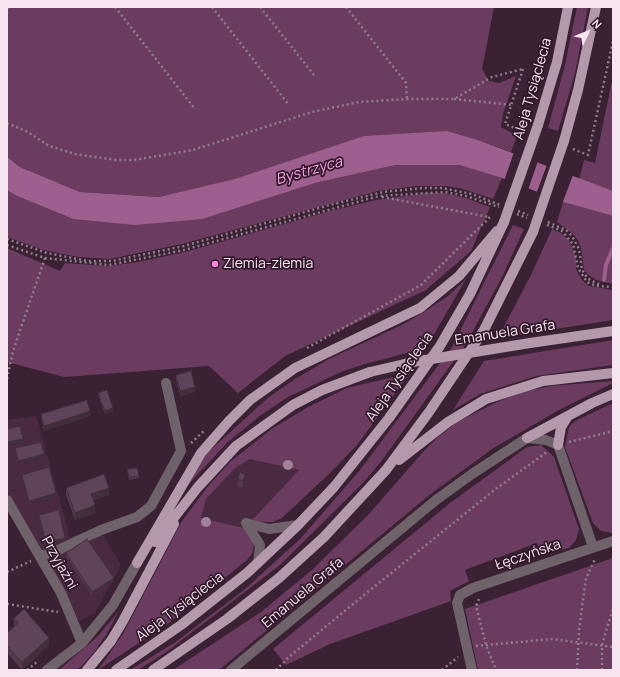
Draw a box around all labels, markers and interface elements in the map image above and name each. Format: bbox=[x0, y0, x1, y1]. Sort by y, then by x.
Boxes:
north arrow bbox=[568, 12, 608, 52]
text: N bbox=[589, 15, 605, 31]
street label: Aleja Tysiąclecia bbox=[510, 36, 556, 142]
water label: Bystrzyca bbox=[274, 153, 344, 189]
place label: Ziemia-ziemia bbox=[223, 256, 313, 272]
marker: Ziemia-ziemia bbox=[210, 259, 220, 269]
street label: Emanuela Grafa bbox=[454, 317, 556, 349]
street label: Aleja Tysiąclecia bbox=[363, 329, 437, 425]
street label: Przyjaźni bbox=[38, 533, 80, 593]
street label: Łęczyńska bbox=[493, 536, 563, 574]
street label: Emanuela Grafa bbox=[259, 554, 347, 632]
street label: Aleja Tysiąclecia bbox=[133, 569, 227, 645]

